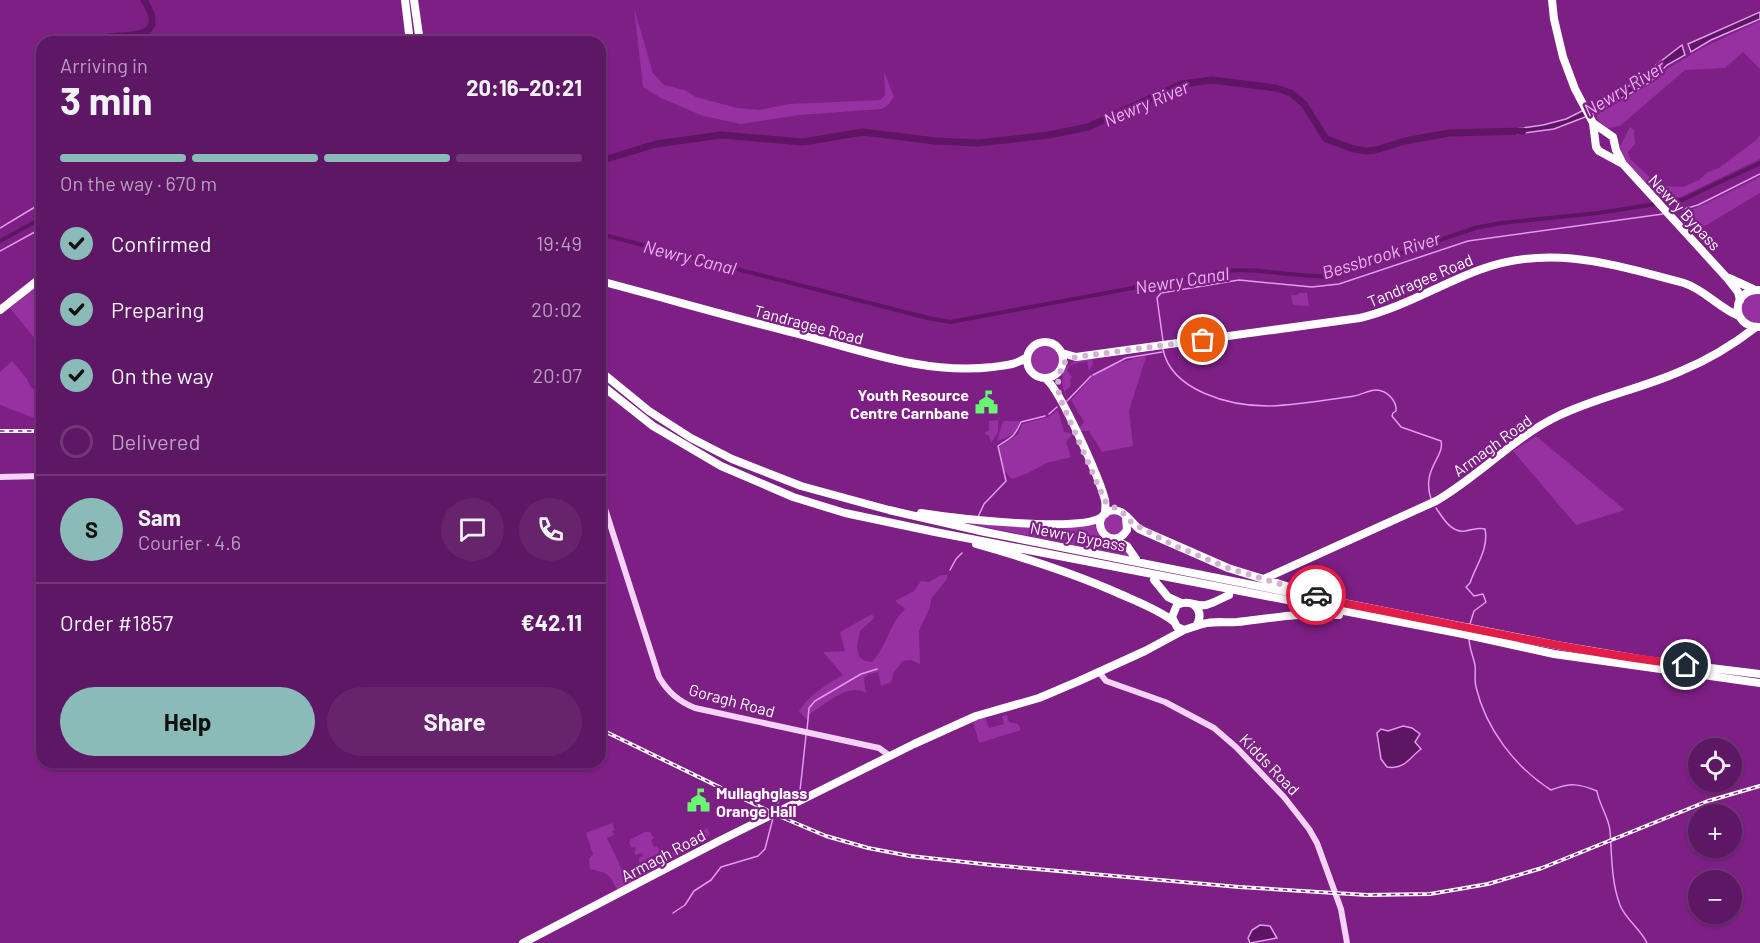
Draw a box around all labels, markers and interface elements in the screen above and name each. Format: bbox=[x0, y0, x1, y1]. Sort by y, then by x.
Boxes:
text: Arriving in bbox=[60, 53, 148, 77]
water label: Newry River bbox=[1579, 55, 1669, 121]
text: 20:16–20:21 bbox=[466, 74, 582, 100]
water label: Newry River bbox=[1100, 75, 1193, 131]
text: 3 min bbox=[60, 76, 153, 123]
street label: Newry Bypass bbox=[1645, 170, 1725, 254]
text: On the way · 670 m bbox=[60, 171, 217, 195]
water label: Bessbrook River bbox=[1319, 226, 1443, 283]
icon: check bbox=[60, 227, 93, 260]
text: Confirmed bbox=[111, 230, 211, 256]
text: 19:49 bbox=[536, 231, 582, 255]
water label: Newry Canal bbox=[641, 235, 739, 279]
street label: Tandragee Road bbox=[1365, 249, 1475, 311]
water label: Newry Canal bbox=[1133, 262, 1231, 298]
icon: check bbox=[60, 293, 93, 326]
text: Preparing bbox=[111, 296, 204, 322]
text: 20:02 bbox=[531, 297, 582, 321]
street label: Tandragee Road bbox=[752, 300, 866, 348]
pin bbox=[1177, 314, 1228, 365]
icon: bag bbox=[1186, 323, 1219, 356]
icon: check bbox=[60, 359, 93, 392]
text: On the way bbox=[111, 362, 214, 388]
text: 20:07 bbox=[532, 363, 582, 387]
place label: Youth Resource Centre Carnbane bbox=[850, 385, 969, 422]
public building icon: Youth Resource Centre Carnbane bbox=[974, 390, 1000, 416]
street label: Armagh Road bbox=[1449, 410, 1535, 480]
text: Delivered bbox=[111, 428, 200, 454]
button: chat bbox=[441, 498, 504, 561]
button: phone bbox=[519, 498, 582, 561]
text: Sam bbox=[138, 504, 181, 530]
text: S bbox=[85, 516, 98, 542]
street label: Newry Bypass bbox=[1029, 517, 1127, 555]
text: Courier · 4.6 bbox=[138, 530, 241, 554]
courier bbox=[1286, 565, 1346, 625]
icon: car bbox=[1300, 579, 1333, 612]
text: Order #1857 bbox=[60, 609, 173, 635]
text: €42.11 bbox=[521, 609, 582, 635]
pin bbox=[1660, 639, 1711, 690]
icon: home bbox=[1669, 648, 1702, 681]
street label: Goragh Road bbox=[687, 679, 777, 721]
button: Help bbox=[60, 687, 315, 756]
button: Share bbox=[327, 687, 582, 756]
street label: Kidds Road bbox=[1236, 729, 1304, 799]
map controls bbox=[1688, 738, 1742, 924]
button: locate bbox=[1688, 738, 1742, 792]
place label: Mullaghglass Orange Hall bbox=[716, 783, 807, 820]
public building icon: Mullaghglass Orange Hall bbox=[685, 788, 711, 814]
button: + bbox=[1688, 804, 1742, 858]
street label: Armagh Road bbox=[618, 825, 708, 885]
button: − bbox=[1688, 870, 1742, 924]

